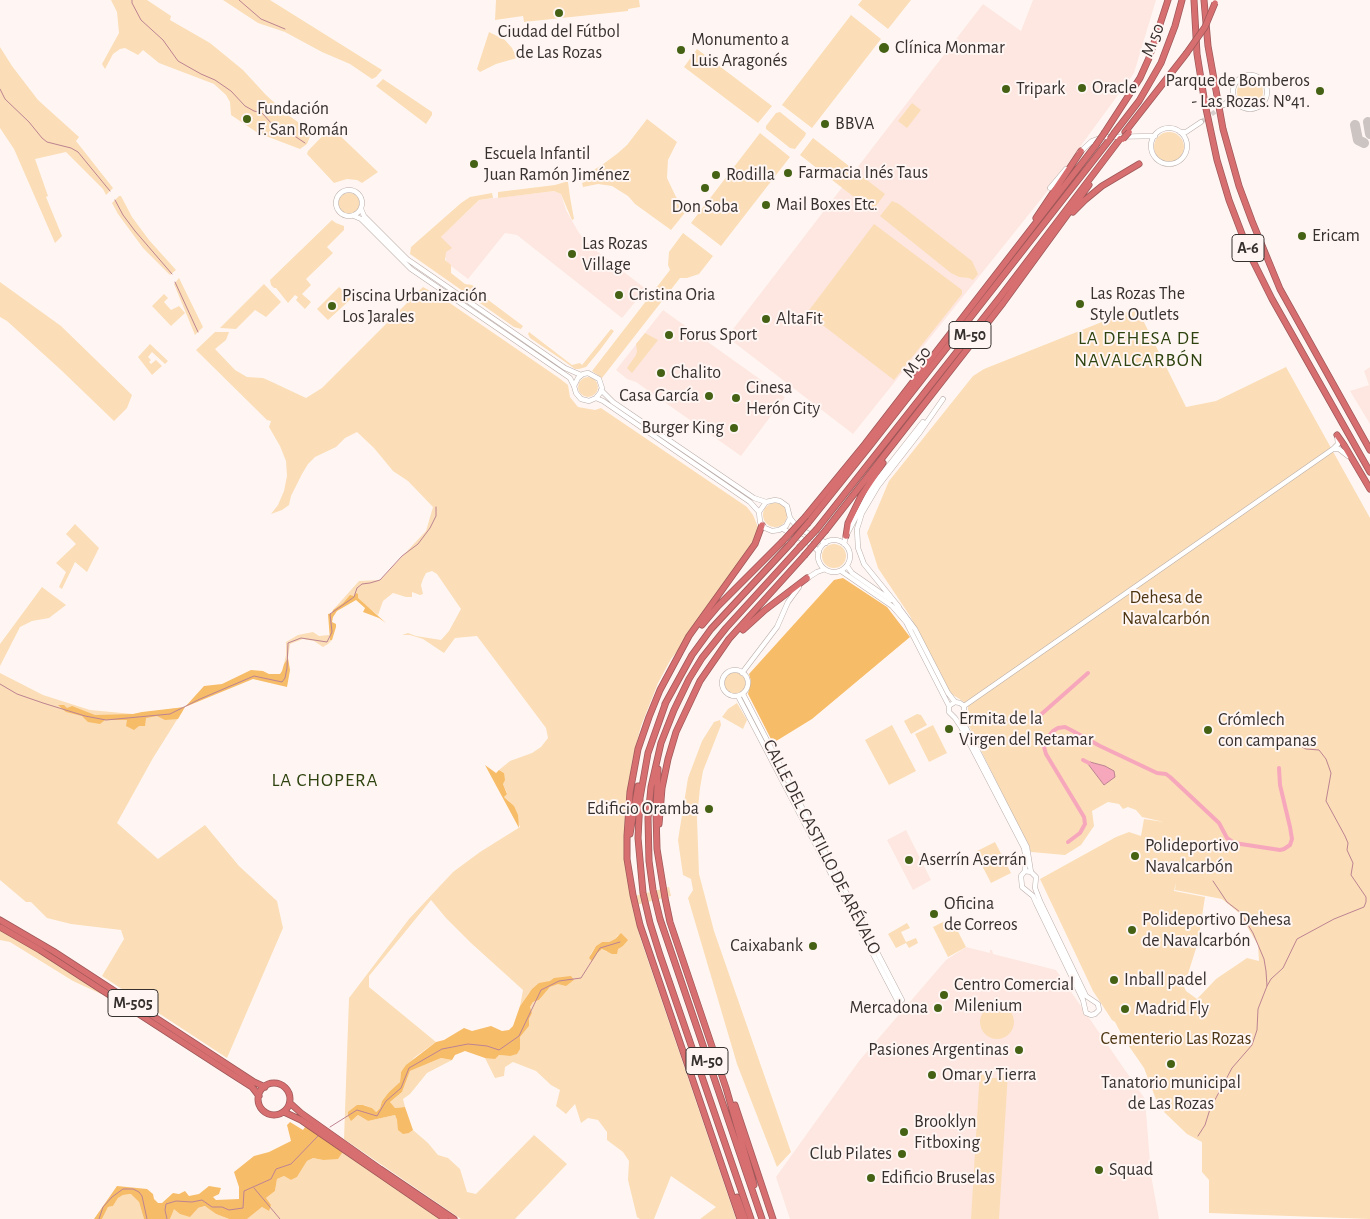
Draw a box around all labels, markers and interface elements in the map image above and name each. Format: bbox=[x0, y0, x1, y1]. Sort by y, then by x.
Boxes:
marker: Ciudad del Fútbol de Las Rozas bbox=[553, 7, 565, 19]
street label: M 50 bbox=[1137, 20, 1169, 60]
place label: Ciudad del Fútbol de Las Rozas bbox=[498, 21, 620, 64]
place label: Monumento a Luis Aragonés bbox=[691, 29, 789, 72]
place label: Clínica Monmar bbox=[895, 37, 1005, 59]
marker: Clínica Monmar bbox=[877, 41, 891, 55]
marker: Monumento a Luis Aragonés bbox=[675, 44, 687, 56]
place label: Parque de Bomberos - Las Rozas. Nº41. bbox=[1166, 70, 1310, 112]
place label: Oracle bbox=[1092, 77, 1137, 99]
place label: Tripark bbox=[1016, 78, 1065, 100]
marker: Oracle bbox=[1076, 82, 1088, 94]
marker: Tripark bbox=[1000, 83, 1012, 95]
marker: Parque de Bomberos - Las Rozas. Nº41. bbox=[1314, 85, 1326, 97]
place label: Fundación F. San Román bbox=[257, 98, 348, 140]
marker: Fundación F. San Román bbox=[241, 113, 253, 125]
place label: BBVA bbox=[835, 113, 874, 135]
marker: BBVA bbox=[819, 118, 831, 130]
place label: Escuela Infantil Juan Ramón Jiménez bbox=[484, 143, 630, 186]
marker: Escuela Infantil Juan Ramón Jiménez bbox=[468, 158, 480, 170]
place label: Farmacia Inés Taus bbox=[798, 162, 928, 184]
place label: Rodilla bbox=[726, 164, 775, 186]
marker: Farmacia Inés Taus bbox=[782, 167, 794, 179]
marker: Rodilla bbox=[710, 169, 722, 181]
marker: Don Soba bbox=[699, 182, 711, 194]
place label: Mail Boxes Etc. bbox=[776, 194, 878, 216]
place label: Don Soba bbox=[671, 196, 739, 218]
marker: Mail Boxes Etc. bbox=[760, 199, 772, 211]
place label: Ericam bbox=[1312, 225, 1360, 247]
marker: Ericam bbox=[1296, 230, 1308, 242]
place label: Las Rozas Village bbox=[582, 233, 648, 276]
road number: A-6 bbox=[1232, 234, 1264, 262]
marker: Las Rozas Village bbox=[566, 248, 578, 260]
place label: Las Rozas The Style Outlets bbox=[1090, 283, 1185, 326]
place label: Cristina Oria bbox=[629, 284, 715, 306]
place label: Piscina Urbanización Los Jarales bbox=[342, 285, 487, 328]
marker: Cristina Oria bbox=[613, 289, 625, 301]
marker: Las Rozas The Style Outlets bbox=[1074, 298, 1086, 310]
marker: Piscina Urbanización Los Jarales bbox=[326, 300, 338, 312]
place label: AltaFit bbox=[776, 308, 823, 330]
marker: AltaFit bbox=[760, 313, 772, 325]
road number: M-50 bbox=[949, 322, 991, 348]
place label: Forus Sport bbox=[679, 324, 757, 346]
district label: LA DEHESA DE NAVALCARBÓN bbox=[1073, 327, 1205, 371]
marker: Forus Sport bbox=[663, 329, 675, 341]
street label: M 50 bbox=[898, 342, 936, 382]
place label: Chalito bbox=[671, 362, 721, 384]
marker: Chalito bbox=[655, 367, 667, 379]
place label: Cinesa Herón City bbox=[746, 377, 820, 419]
place label: Casa García bbox=[619, 385, 699, 407]
marker: Casa García bbox=[703, 390, 715, 402]
marker: Cinesa Herón City bbox=[730, 392, 742, 404]
place label: Burger King bbox=[641, 417, 724, 439]
marker: Burger King bbox=[728, 422, 740, 434]
park label: Dehesa de Navalcarbón bbox=[1122, 587, 1210, 630]
place label: Ermita de la Virgen del Retamar bbox=[959, 708, 1094, 751]
place label: Crómlech con campanas bbox=[1218, 709, 1317, 752]
marker: Ermita de la Virgen del Retamar bbox=[943, 723, 955, 735]
marker: Crómlech con campanas bbox=[1202, 724, 1214, 736]
street label: CALLE DEL CASTILLO DE ARÉVALO bbox=[758, 736, 886, 958]
district label: LA CHOPERA bbox=[270, 769, 380, 791]
place label: Edificio Oramba bbox=[587, 798, 699, 820]
marker: Edificio Oramba bbox=[703, 803, 715, 815]
place label: Polideportivo Navalcarbón bbox=[1145, 835, 1239, 878]
place label: Aserrín Aserrán bbox=[919, 849, 1027, 871]
marker: Polideportivo Navalcarbón bbox=[1129, 850, 1141, 862]
marker: Aserrín Aserrán bbox=[903, 854, 915, 866]
place label: Oficina de Correos bbox=[944, 893, 1018, 936]
marker: Oficina de Correos bbox=[928, 908, 940, 920]
place label: Polideportivo Dehesa de Navalcarbón bbox=[1142, 909, 1291, 952]
marker: Polideportivo Dehesa de Navalcarbón bbox=[1126, 924, 1138, 936]
place label: Caixabank bbox=[730, 935, 803, 957]
marker: Caixabank bbox=[807, 940, 819, 952]
place label: Inball padel bbox=[1124, 969, 1207, 991]
place label: Centro Comercial Milenium bbox=[954, 974, 1074, 1016]
marker: Inball padel bbox=[1108, 974, 1120, 986]
marker: Centro Comercial Milenium bbox=[938, 989, 950, 1001]
road number: M-505 bbox=[108, 990, 158, 1016]
place label: Mercadona bbox=[849, 997, 928, 1019]
place label: Madrid Fly bbox=[1135, 998, 1209, 1020]
marker: Mercadona bbox=[932, 1002, 944, 1014]
marker: Madrid Fly bbox=[1119, 1003, 1131, 1015]
park label: Cementerio Las Rozas bbox=[1101, 1028, 1251, 1050]
place label: Pasiones Argentinas bbox=[868, 1039, 1009, 1061]
marker: Pasiones Argentinas bbox=[1013, 1044, 1025, 1056]
road number: M-50 bbox=[686, 1048, 728, 1074]
marker: Tanatorio municipal de Las Rozas bbox=[1165, 1058, 1177, 1070]
place label: Omar y Tierra bbox=[942, 1064, 1037, 1086]
marker: Omar y Tierra bbox=[926, 1069, 938, 1081]
place label: Tanatorio municipal de Las Rozas bbox=[1101, 1072, 1241, 1114]
place label: Brooklyn Fitboxing bbox=[914, 1111, 980, 1154]
marker: Brooklyn Fitboxing bbox=[898, 1126, 910, 1138]
place label: Club Pilates bbox=[810, 1143, 892, 1165]
marker: Club Pilates bbox=[896, 1148, 908, 1160]
place label: Squad bbox=[1109, 1159, 1153, 1181]
marker: Squad bbox=[1093, 1164, 1105, 1176]
place label: Edificio Bruselas bbox=[881, 1167, 995, 1189]
marker: Edificio Bruselas bbox=[865, 1172, 877, 1184]

